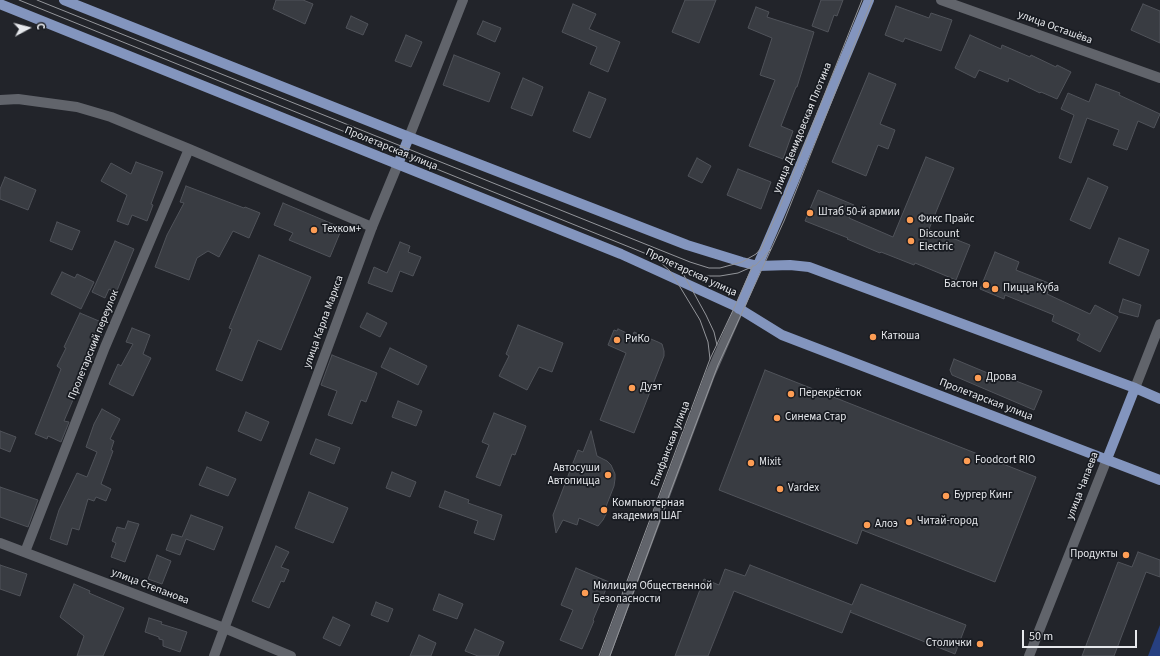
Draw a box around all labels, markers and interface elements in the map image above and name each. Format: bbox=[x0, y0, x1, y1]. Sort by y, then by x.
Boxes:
north arrow bbox=[8, 8, 48, 48]
street label: улица Осташёва bbox=[1016, 8, 1094, 48]
text: С bbox=[33, 22, 48, 31]
street label: улица Демидовская Плотина bbox=[771, 61, 835, 195]
street label: Пролетарская улица bbox=[342, 124, 440, 174]
place label: Штаб 50-й армии bbox=[818, 206, 900, 220]
marker: Штаб 50-й армии bbox=[805, 208, 815, 218]
place label: Фикс Прайс bbox=[918, 213, 975, 227]
marker: Фикс Прайс bbox=[905, 215, 915, 225]
place label: Техком+ bbox=[322, 223, 361, 237]
marker: Техком+ bbox=[309, 225, 319, 235]
place label: Discount Electric bbox=[919, 228, 960, 254]
marker: Discount Electric bbox=[906, 236, 916, 246]
street label: Пролетарская улица bbox=[643, 246, 739, 300]
street label: улица Карла Маркса bbox=[301, 274, 347, 370]
place label: Бастон bbox=[944, 278, 978, 292]
marker: Бастон bbox=[981, 280, 991, 290]
place label: Пицца Куба bbox=[1003, 282, 1059, 296]
marker: Пицца Куба bbox=[990, 284, 1000, 294]
street label: Пролетарский переулок bbox=[66, 288, 122, 402]
place label: Катюша bbox=[881, 330, 920, 344]
marker: Катюша bbox=[868, 332, 878, 342]
place label: РиКо bbox=[625, 333, 650, 347]
marker: РиКо bbox=[612, 335, 622, 345]
place label: Дрова bbox=[986, 371, 1016, 385]
marker: Дрова bbox=[973, 373, 983, 383]
street label: Пролетарская улица bbox=[937, 376, 1035, 424]
place label: Дуэт bbox=[640, 381, 662, 395]
marker: Дуэт bbox=[627, 383, 637, 393]
place label: Перекрёсток bbox=[799, 387, 861, 401]
marker: Перекрёсток bbox=[786, 389, 796, 399]
street label: Епифанская улица bbox=[649, 399, 693, 489]
place label: Синема Стар bbox=[785, 411, 846, 425]
marker: Синема Стар bbox=[772, 413, 782, 423]
street label: улица Чапаева bbox=[1064, 450, 1102, 522]
place label: Foodcort RIO bbox=[975, 454, 1035, 468]
place label: Mixit bbox=[759, 456, 781, 470]
marker: Foodcort RIO bbox=[962, 456, 972, 466]
marker: Mixit bbox=[746, 458, 756, 468]
place label: Автосуши Автопицца bbox=[548, 462, 600, 488]
marker: Автосуши Автопицца bbox=[603, 470, 613, 480]
place label: Vardex bbox=[788, 482, 819, 496]
marker: Vardex bbox=[775, 484, 785, 494]
place label: Бургер Кинг bbox=[954, 489, 1013, 503]
marker: Бургер Кинг bbox=[941, 491, 951, 501]
place label: Компьютерная академия ШАГ bbox=[612, 497, 684, 523]
marker: Компьютерная академия ШАГ bbox=[599, 505, 609, 515]
place label: Читай-город bbox=[917, 515, 978, 529]
marker: Читай-город bbox=[904, 517, 914, 527]
place label: Алоэ bbox=[875, 518, 898, 532]
marker: Алоэ bbox=[862, 520, 872, 530]
place label: Продукты bbox=[1070, 548, 1118, 562]
marker: Продукты bbox=[1121, 550, 1131, 560]
street label: улица Степанова bbox=[109, 566, 191, 608]
place label: Милиция Общественной Безопасности bbox=[593, 580, 712, 606]
marker: Милиция Общественной Безопасности bbox=[580, 588, 590, 598]
scale bar bbox=[1024, 622, 1139, 648]
text: 50 m bbox=[1029, 628, 1053, 645]
place label: Столички bbox=[926, 637, 972, 651]
marker: Столички bbox=[975, 639, 985, 649]

